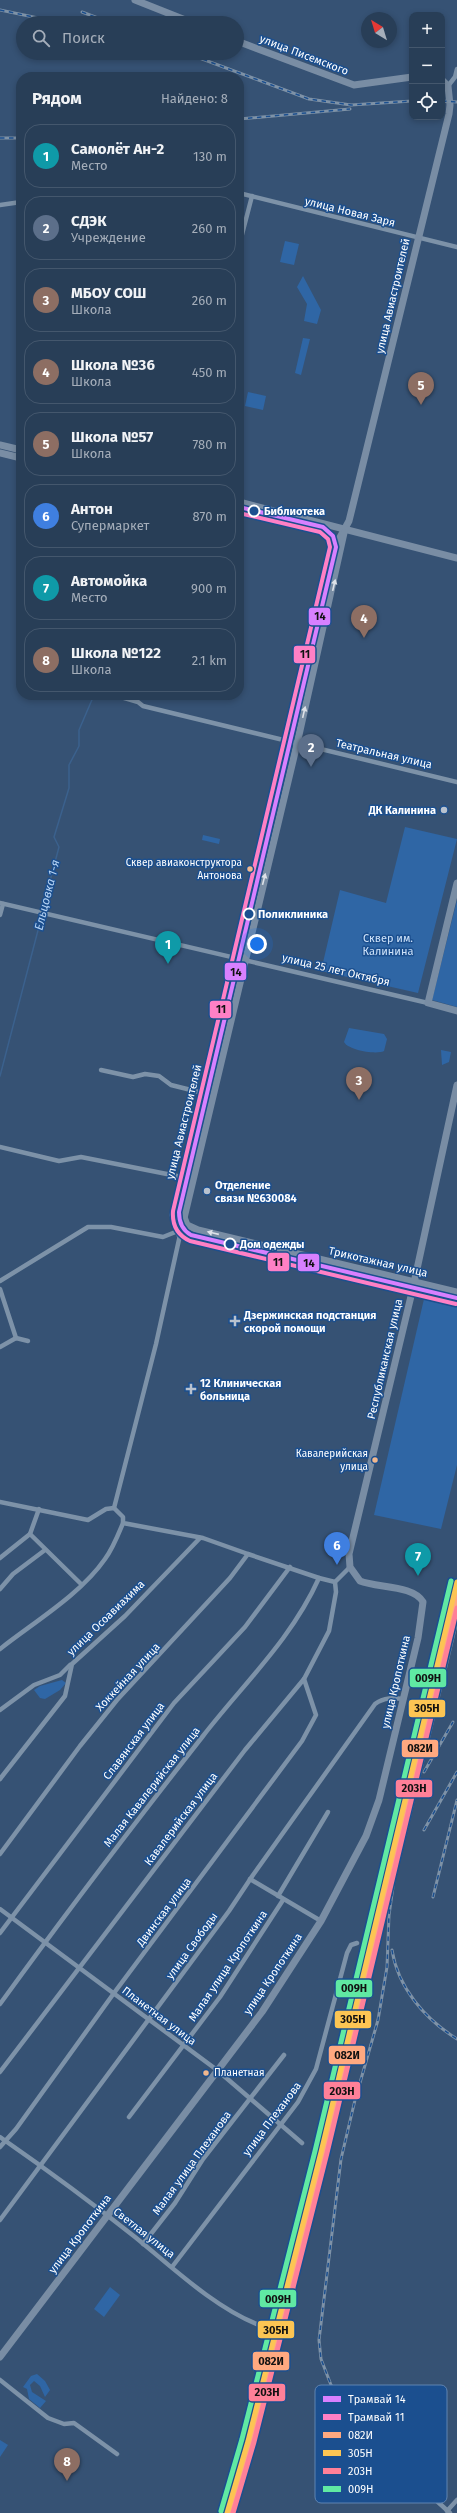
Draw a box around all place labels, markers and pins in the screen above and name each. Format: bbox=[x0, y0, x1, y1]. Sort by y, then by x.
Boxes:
pin: 5 bbox=[408, 372, 434, 405]
marker: Библиотека bbox=[247, 504, 261, 518]
place label: Библиотека bbox=[264, 505, 325, 518]
pin: 4 bbox=[351, 605, 377, 638]
pin: 2 bbox=[298, 734, 324, 767]
place label: ДК Калинина bbox=[368, 804, 436, 817]
marker: ДК Калинина bbox=[439, 805, 449, 815]
place label: Сквер авиаконструктора Антонова bbox=[126, 857, 242, 882]
marker: Сквер авиаконструктора Антонова bbox=[245, 864, 255, 874]
marker: Поликлиника bbox=[242, 907, 256, 921]
place label: Поликлиника bbox=[258, 908, 328, 921]
pin: 1 bbox=[155, 931, 181, 964]
pin: 3 bbox=[346, 1067, 372, 1100]
place label: Отделение связи №630084 bbox=[215, 1179, 297, 1205]
marker: Отделение связи №630084 bbox=[202, 1186, 212, 1196]
marker: Дом одежды bbox=[223, 1237, 237, 1251]
place label: Дом одежды bbox=[239, 1238, 304, 1251]
place label: Дзержинская подстанция скорой помощи bbox=[243, 1309, 376, 1335]
marker: Дзержинская подстанция скорой помощи bbox=[229, 1315, 241, 1327]
place label: 12 Клиническая больница bbox=[200, 1377, 281, 1403]
marker: 12 Клиническая больница bbox=[185, 1383, 197, 1395]
place label: Кавалерийская улица bbox=[296, 1448, 368, 1473]
marker: Кавалерийская улица bbox=[370, 1455, 380, 1465]
pin: 6 bbox=[324, 1532, 350, 1565]
pin: 7 bbox=[405, 1543, 431, 1576]
place label: Планетная bbox=[214, 2067, 264, 2079]
marker: Планетная bbox=[201, 2068, 211, 2078]
pin: 8 bbox=[54, 2448, 80, 2481]

